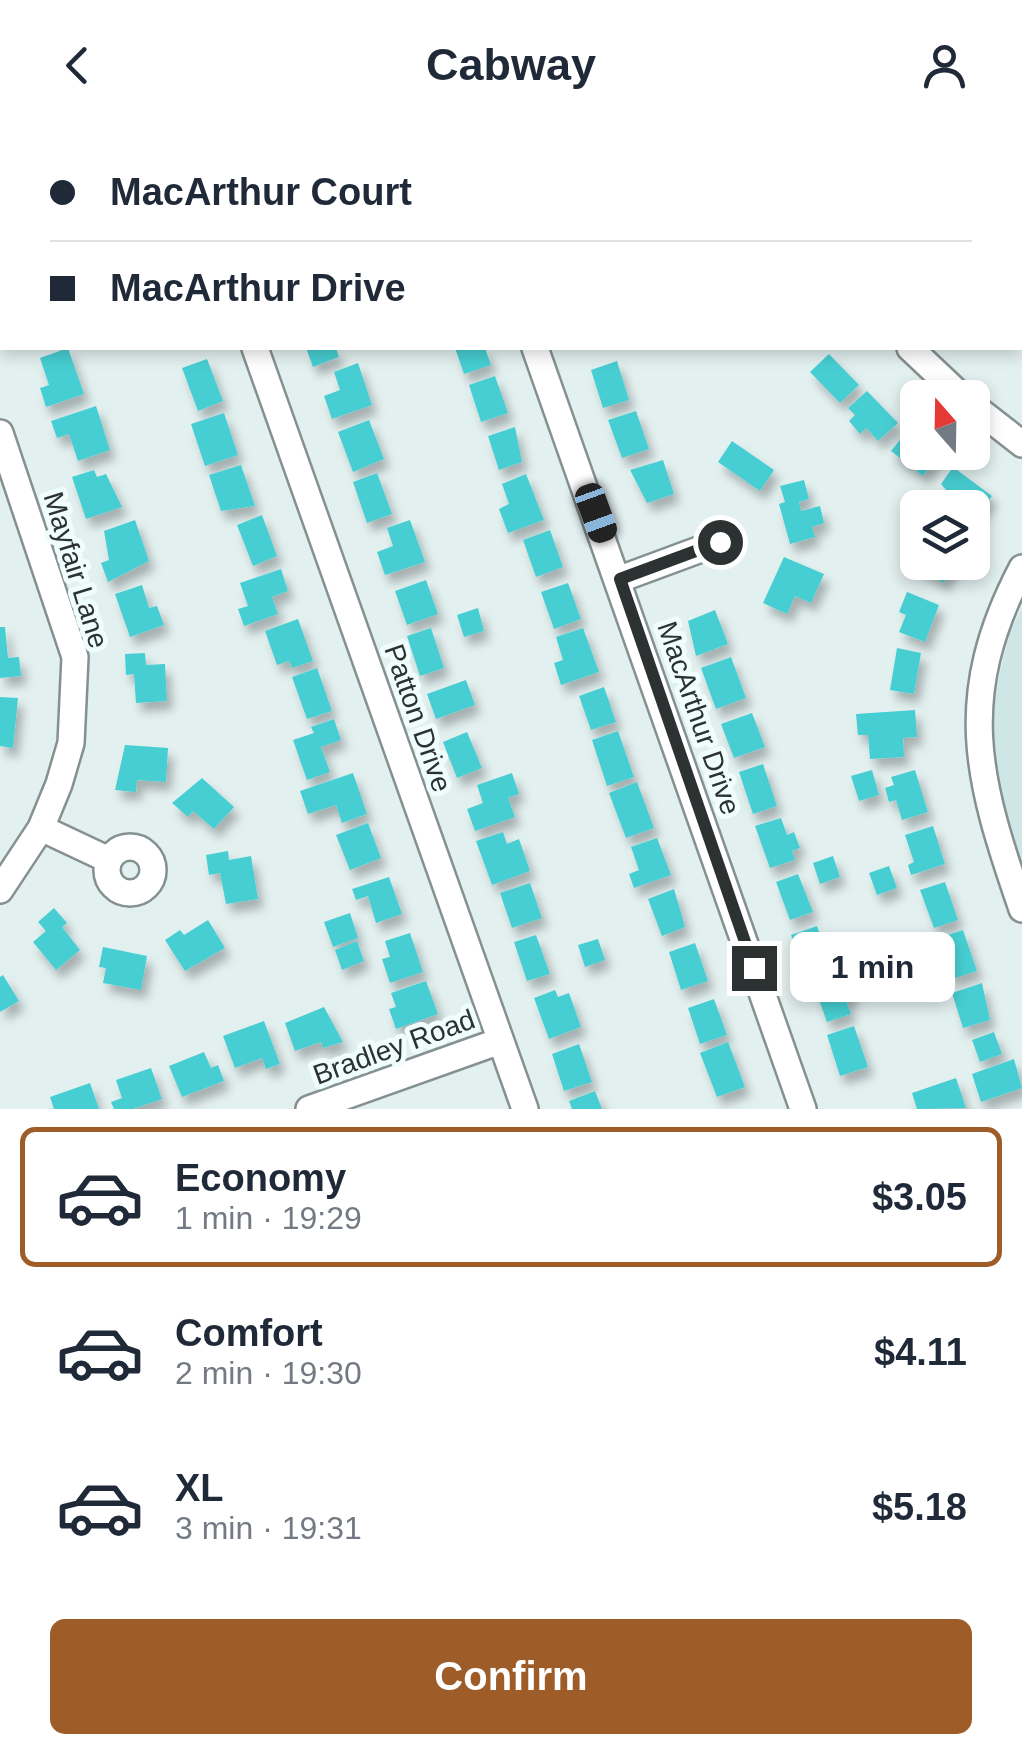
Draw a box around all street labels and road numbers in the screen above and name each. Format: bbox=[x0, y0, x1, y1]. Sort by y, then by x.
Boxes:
street label: Mayfair Lane bbox=[38, 488, 114, 652]
street label: MacArthur Drive bbox=[651, 617, 747, 819]
street label: Patton Drive bbox=[378, 640, 458, 796]
street label: Bradley Road bbox=[309, 1003, 479, 1091]

